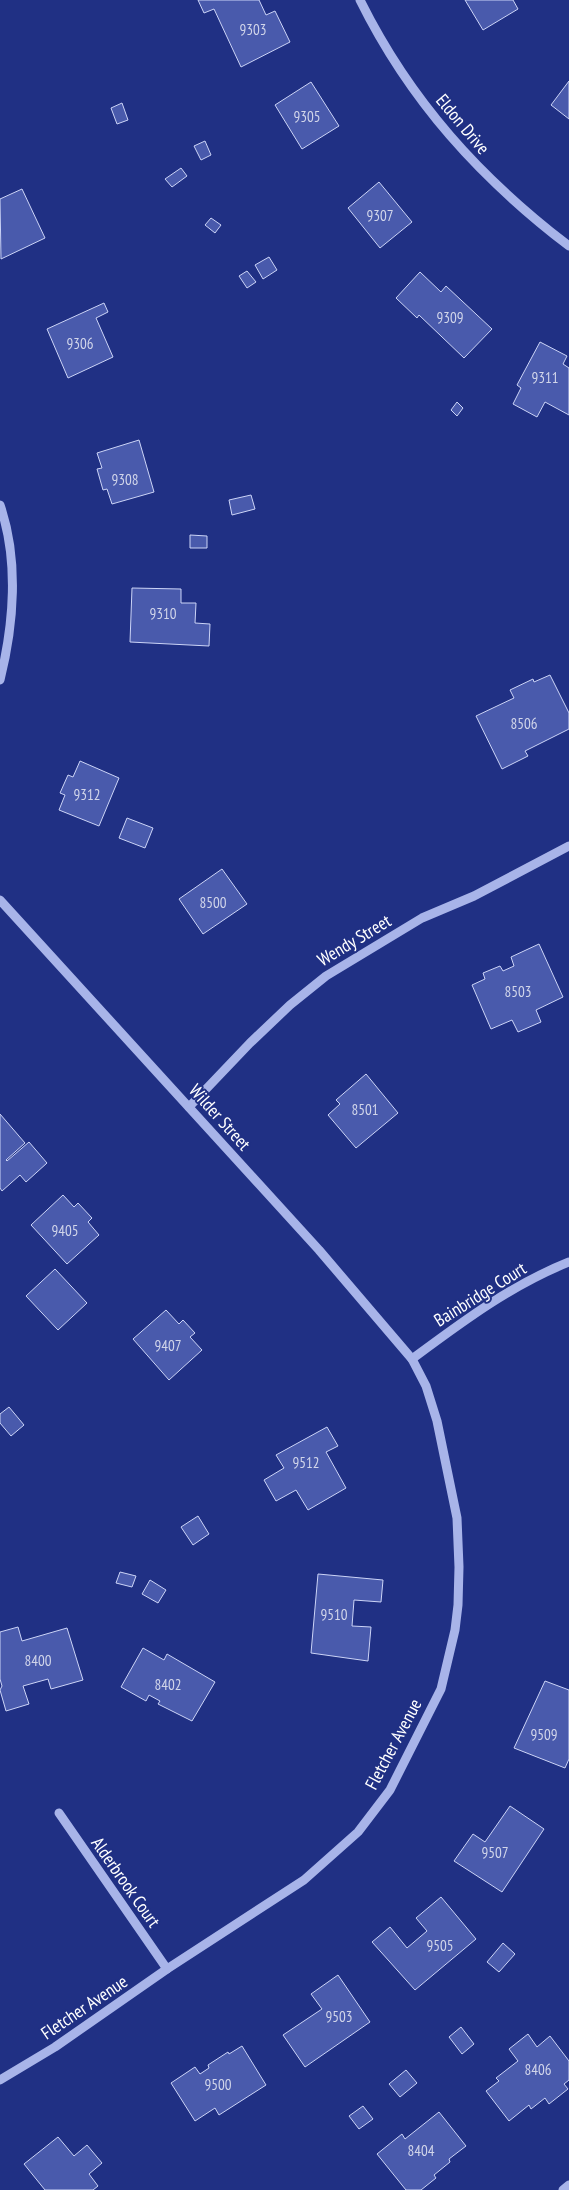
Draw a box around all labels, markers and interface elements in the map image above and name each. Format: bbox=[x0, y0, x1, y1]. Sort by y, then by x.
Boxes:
house number: 9303 bbox=[239, 20, 267, 39]
street label: Eldon Drive bbox=[431, 89, 495, 159]
house number: 9305 bbox=[293, 107, 321, 126]
house number: 9307 bbox=[366, 206, 394, 225]
house number: 9309 bbox=[436, 308, 464, 327]
house number: 9306 bbox=[66, 334, 94, 353]
house number: 9311 bbox=[531, 368, 559, 387]
house number: 9308 bbox=[111, 470, 139, 489]
house number: 9310 bbox=[149, 604, 177, 623]
house number: 8506 bbox=[510, 714, 538, 733]
house number: 9312 bbox=[73, 785, 101, 804]
house number: 8500 bbox=[199, 893, 227, 912]
street label: Wendy Street bbox=[313, 909, 395, 971]
house number: 8503 bbox=[504, 982, 532, 1001]
street label: Wilder Street bbox=[184, 1079, 256, 1155]
house number: 8501 bbox=[351, 1100, 379, 1119]
house number: 9405 bbox=[51, 1221, 79, 1240]
street label: Bainbridge Court bbox=[430, 1257, 530, 1331]
house number: 9407 bbox=[154, 1336, 182, 1355]
house number: 9512 bbox=[292, 1453, 320, 1472]
house number: 9510 bbox=[320, 1605, 348, 1624]
house number: 8400 bbox=[24, 1651, 52, 1670]
house number: 8402 bbox=[154, 1675, 182, 1694]
street label: Fletcher Avenue bbox=[360, 1695, 426, 1793]
house number: 9509 bbox=[530, 1725, 558, 1744]
street label: Alderbrook Court bbox=[86, 1832, 166, 1932]
house number: 9507 bbox=[481, 1843, 509, 1862]
house number: 9505 bbox=[426, 1936, 454, 1955]
street label: Fletcher Avenue bbox=[36, 1970, 132, 2044]
house number: 9503 bbox=[325, 2007, 353, 2026]
house number: 8406 bbox=[524, 2060, 552, 2079]
house number: 9500 bbox=[204, 2075, 232, 2094]
house number: 8404 bbox=[407, 2141, 435, 2160]

